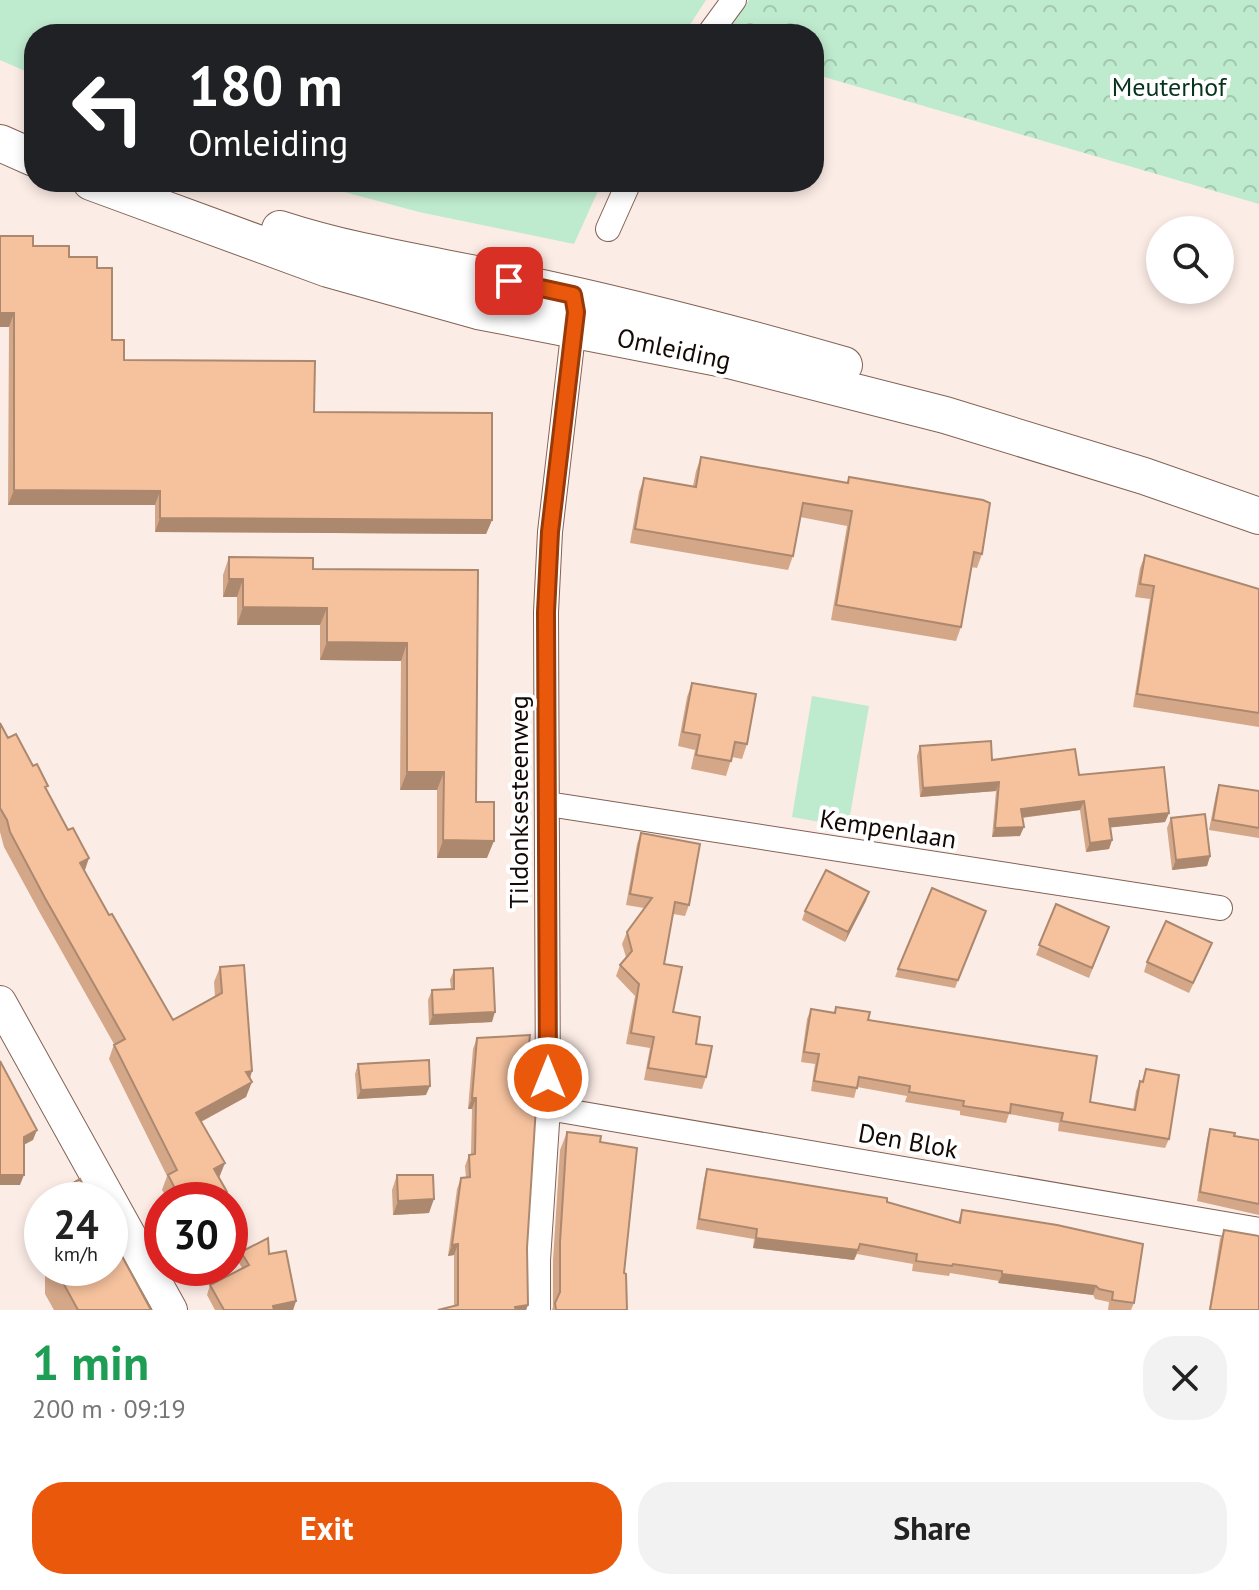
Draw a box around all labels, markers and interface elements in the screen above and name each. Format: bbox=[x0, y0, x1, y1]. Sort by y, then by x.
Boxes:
text: 180 m bbox=[188, 49, 343, 121]
icon: left bbox=[56, 56, 160, 160]
park label: Meuterhof bbox=[1112, 70, 1228, 103]
text: Omleiding bbox=[188, 119, 348, 166]
map controls bbox=[1146, 216, 1234, 304]
button: search bbox=[1146, 216, 1234, 304]
pin bbox=[475, 247, 543, 315]
icon: arrive bbox=[487, 259, 531, 303]
street label: Omleiding bbox=[614, 320, 734, 377]
street label: Tildonksesteenweg bbox=[502, 695, 535, 909]
street label: Kempenlaan bbox=[817, 801, 959, 856]
position arrow bbox=[506, 1036, 590, 1120]
street label: Den Blok bbox=[856, 1116, 961, 1166]
speed limit sign: 30 bbox=[144, 1182, 248, 1286]
text: 24 bbox=[53, 1198, 99, 1250]
text: km/h bbox=[54, 1241, 98, 1267]
text: 1 min bbox=[32, 1331, 149, 1393]
button: close bbox=[1143, 1336, 1227, 1420]
text: 200 m · 09:19 bbox=[32, 1392, 186, 1425]
button: Exit bbox=[32, 1482, 622, 1574]
button: Share bbox=[638, 1482, 1227, 1574]

